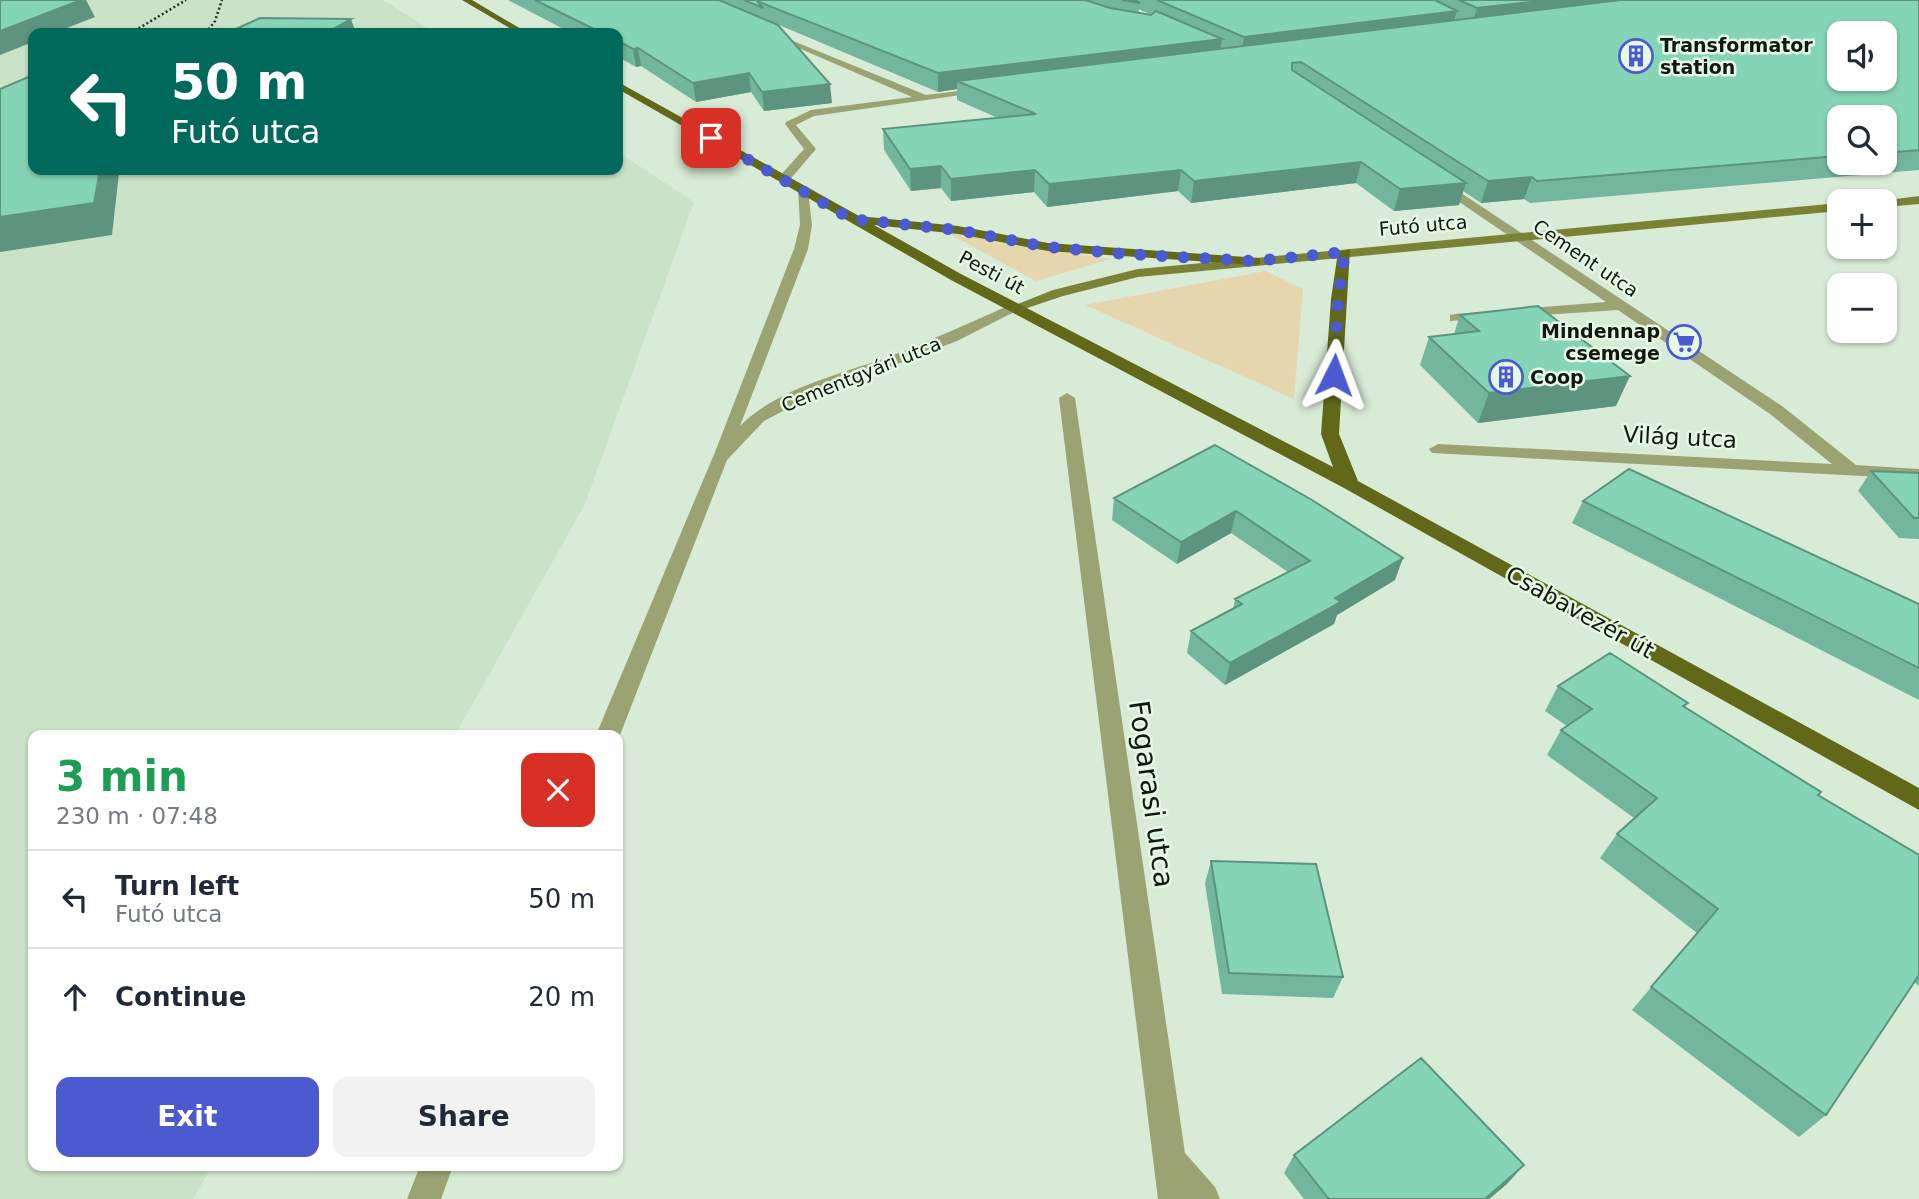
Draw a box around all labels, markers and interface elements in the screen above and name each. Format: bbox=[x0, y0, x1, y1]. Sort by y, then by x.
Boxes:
map controls bbox=[1827, 21, 1897, 343]
button: sound bbox=[1827, 21, 1897, 91]
place label: Transformator station bbox=[1660, 34, 1813, 78]
building icon: Transformator station bbox=[1617, 37, 1655, 75]
text: 50 m bbox=[171, 54, 307, 111]
icon: left bbox=[56, 56, 147, 147]
button: search bbox=[1827, 105, 1897, 175]
pin bbox=[681, 108, 741, 168]
text: Futó utca bbox=[171, 113, 320, 151]
icon: arrive bbox=[692, 119, 730, 157]
button: + bbox=[1827, 189, 1897, 259]
street label: Futó utca bbox=[1378, 210, 1468, 240]
street label: Cement utca bbox=[1529, 215, 1643, 301]
street label: Pesti út bbox=[956, 246, 1028, 298]
button: − bbox=[1827, 273, 1897, 343]
place label: Mindennap csemege bbox=[1541, 320, 1660, 364]
supermarket icon: Mindennap csemege bbox=[1665, 323, 1703, 361]
street label: Cementgyári utca bbox=[778, 332, 944, 416]
position arrow bbox=[1297, 338, 1371, 412]
building icon: Coop bbox=[1487, 358, 1525, 396]
place label: Coop bbox=[1530, 366, 1584, 388]
street label: Világ utca bbox=[1622, 421, 1738, 453]
street label: Csabavezér út bbox=[1501, 561, 1659, 663]
street label: Fogarasi utca bbox=[1122, 698, 1181, 890]
text: 3 min bbox=[56, 752, 188, 801]
button: close bbox=[521, 753, 595, 827]
text: 230 m · 07:48 bbox=[56, 803, 218, 829]
text: Turn left bbox=[115, 871, 239, 901]
icon: left bbox=[56, 880, 94, 918]
text: 50 m bbox=[528, 884, 595, 914]
text: Futó utca bbox=[115, 901, 222, 927]
icon: ahead bbox=[56, 978, 94, 1016]
text: Continue bbox=[115, 982, 246, 1012]
text: 20 m bbox=[528, 982, 595, 1012]
button: Exit bbox=[56, 1077, 319, 1157]
button: Share bbox=[333, 1077, 595, 1157]

